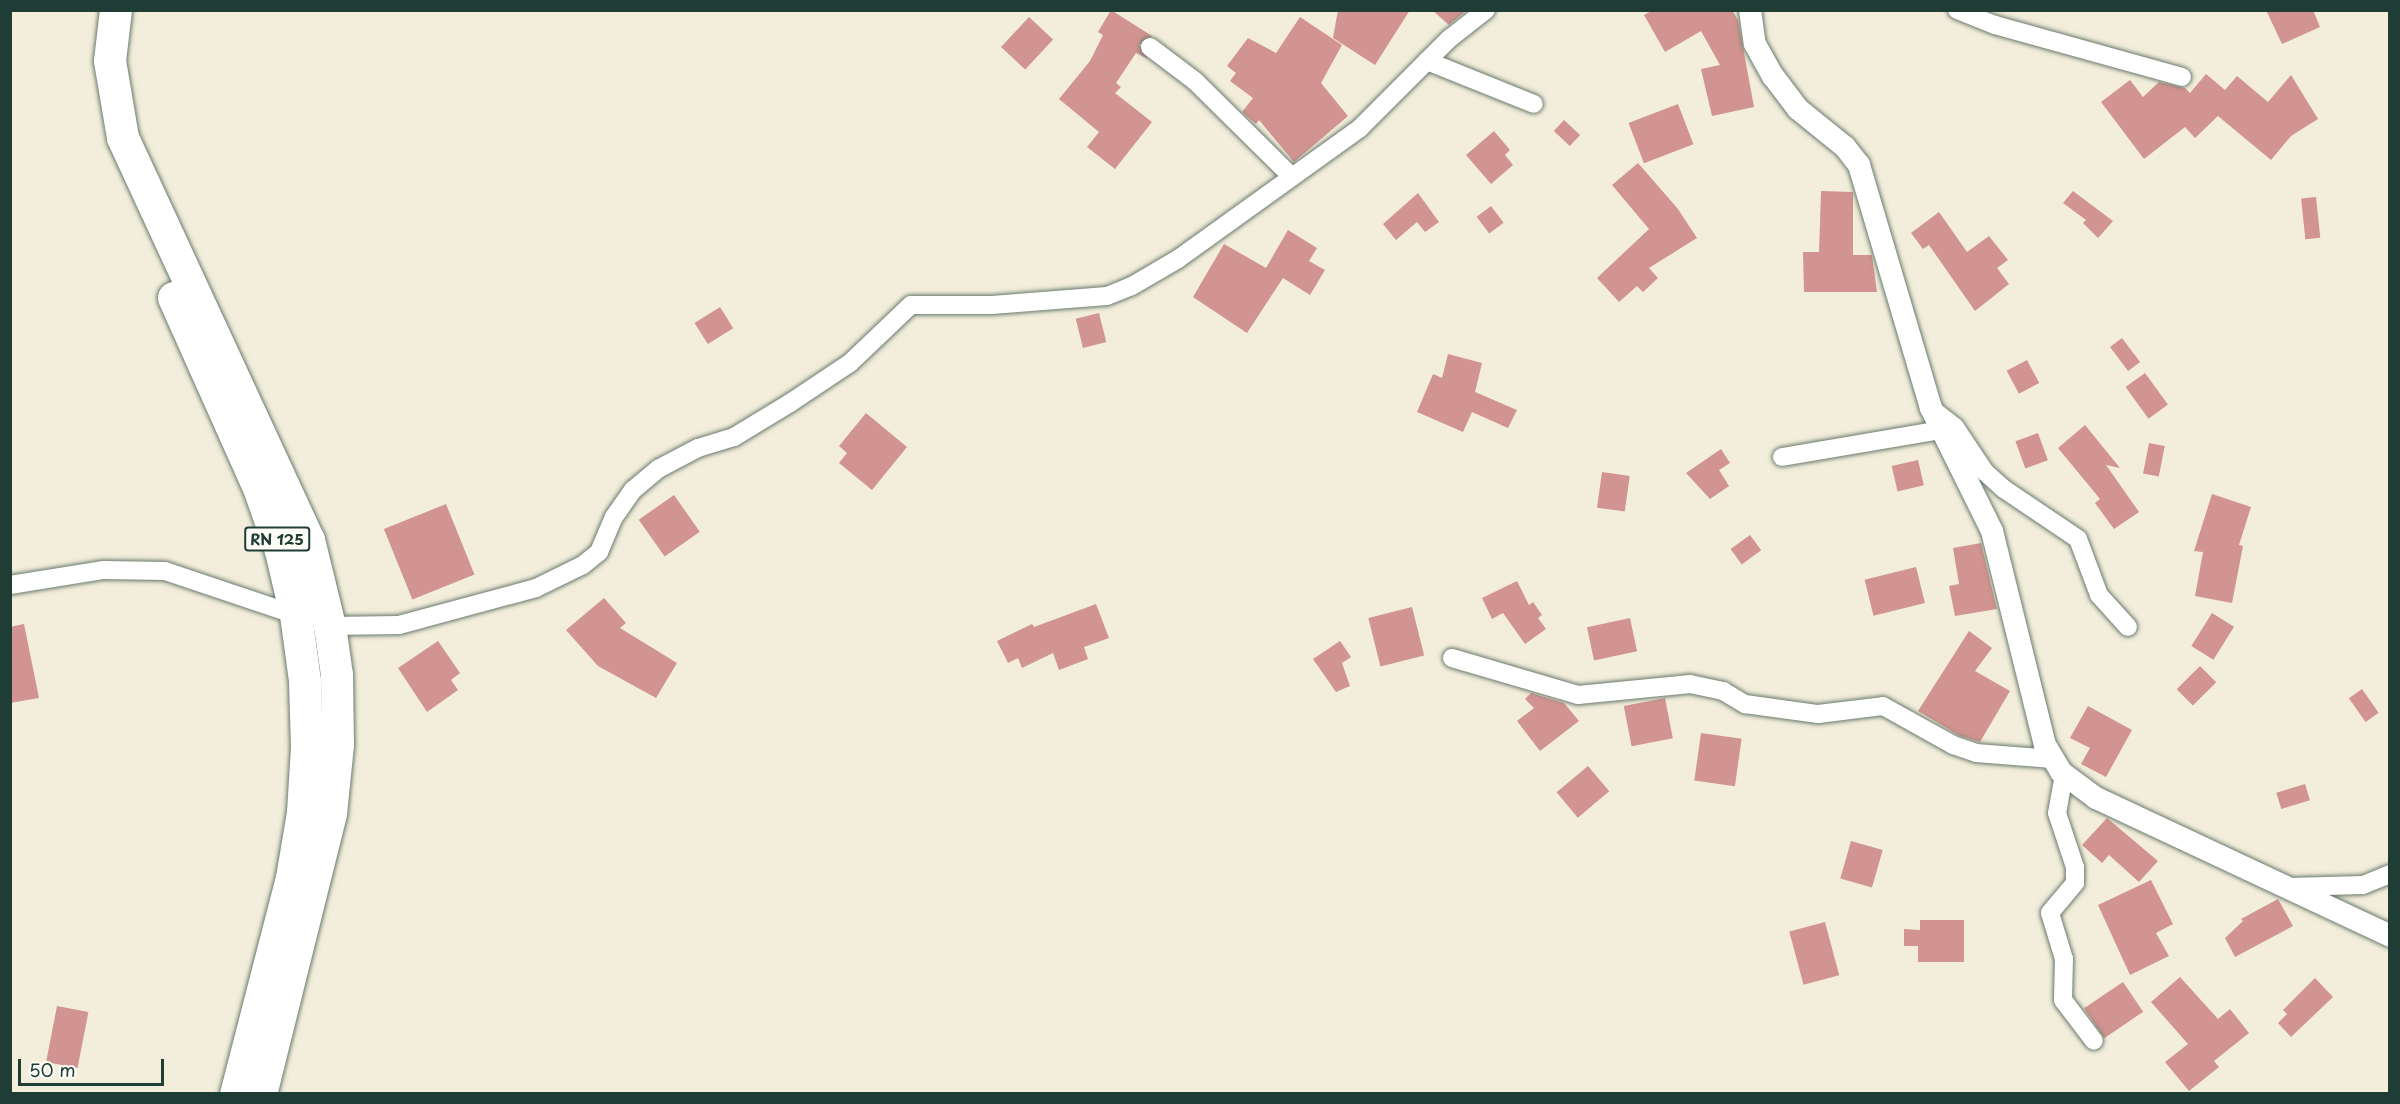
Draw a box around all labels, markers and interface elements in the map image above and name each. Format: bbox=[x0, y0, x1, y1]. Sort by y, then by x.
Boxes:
road number: RN 125 bbox=[242, 527, 312, 551]
scale bar bbox=[21, 1047, 166, 1085]
text: 50 m bbox=[29, 1056, 76, 1083]

